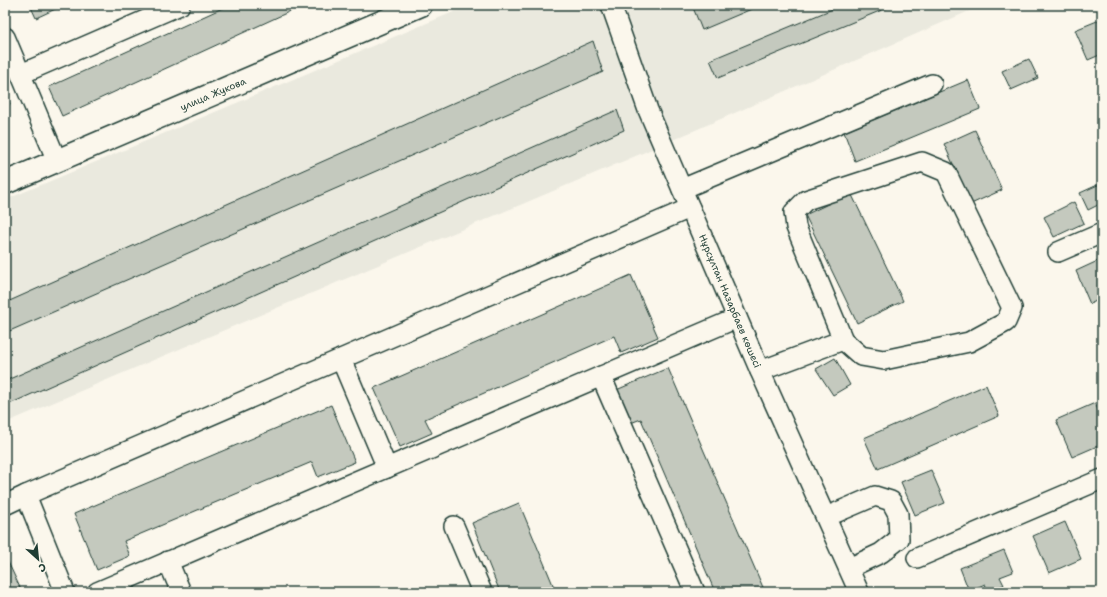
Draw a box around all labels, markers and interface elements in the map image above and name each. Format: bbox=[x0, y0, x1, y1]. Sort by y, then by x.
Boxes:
street label: улица Жукова bbox=[178, 74, 249, 114]
street label: Нұрсұлтан Назарбаев көшесі bbox=[696, 232, 764, 370]
north arrow bbox=[18, 539, 58, 579]
text: С bbox=[36, 559, 49, 576]

